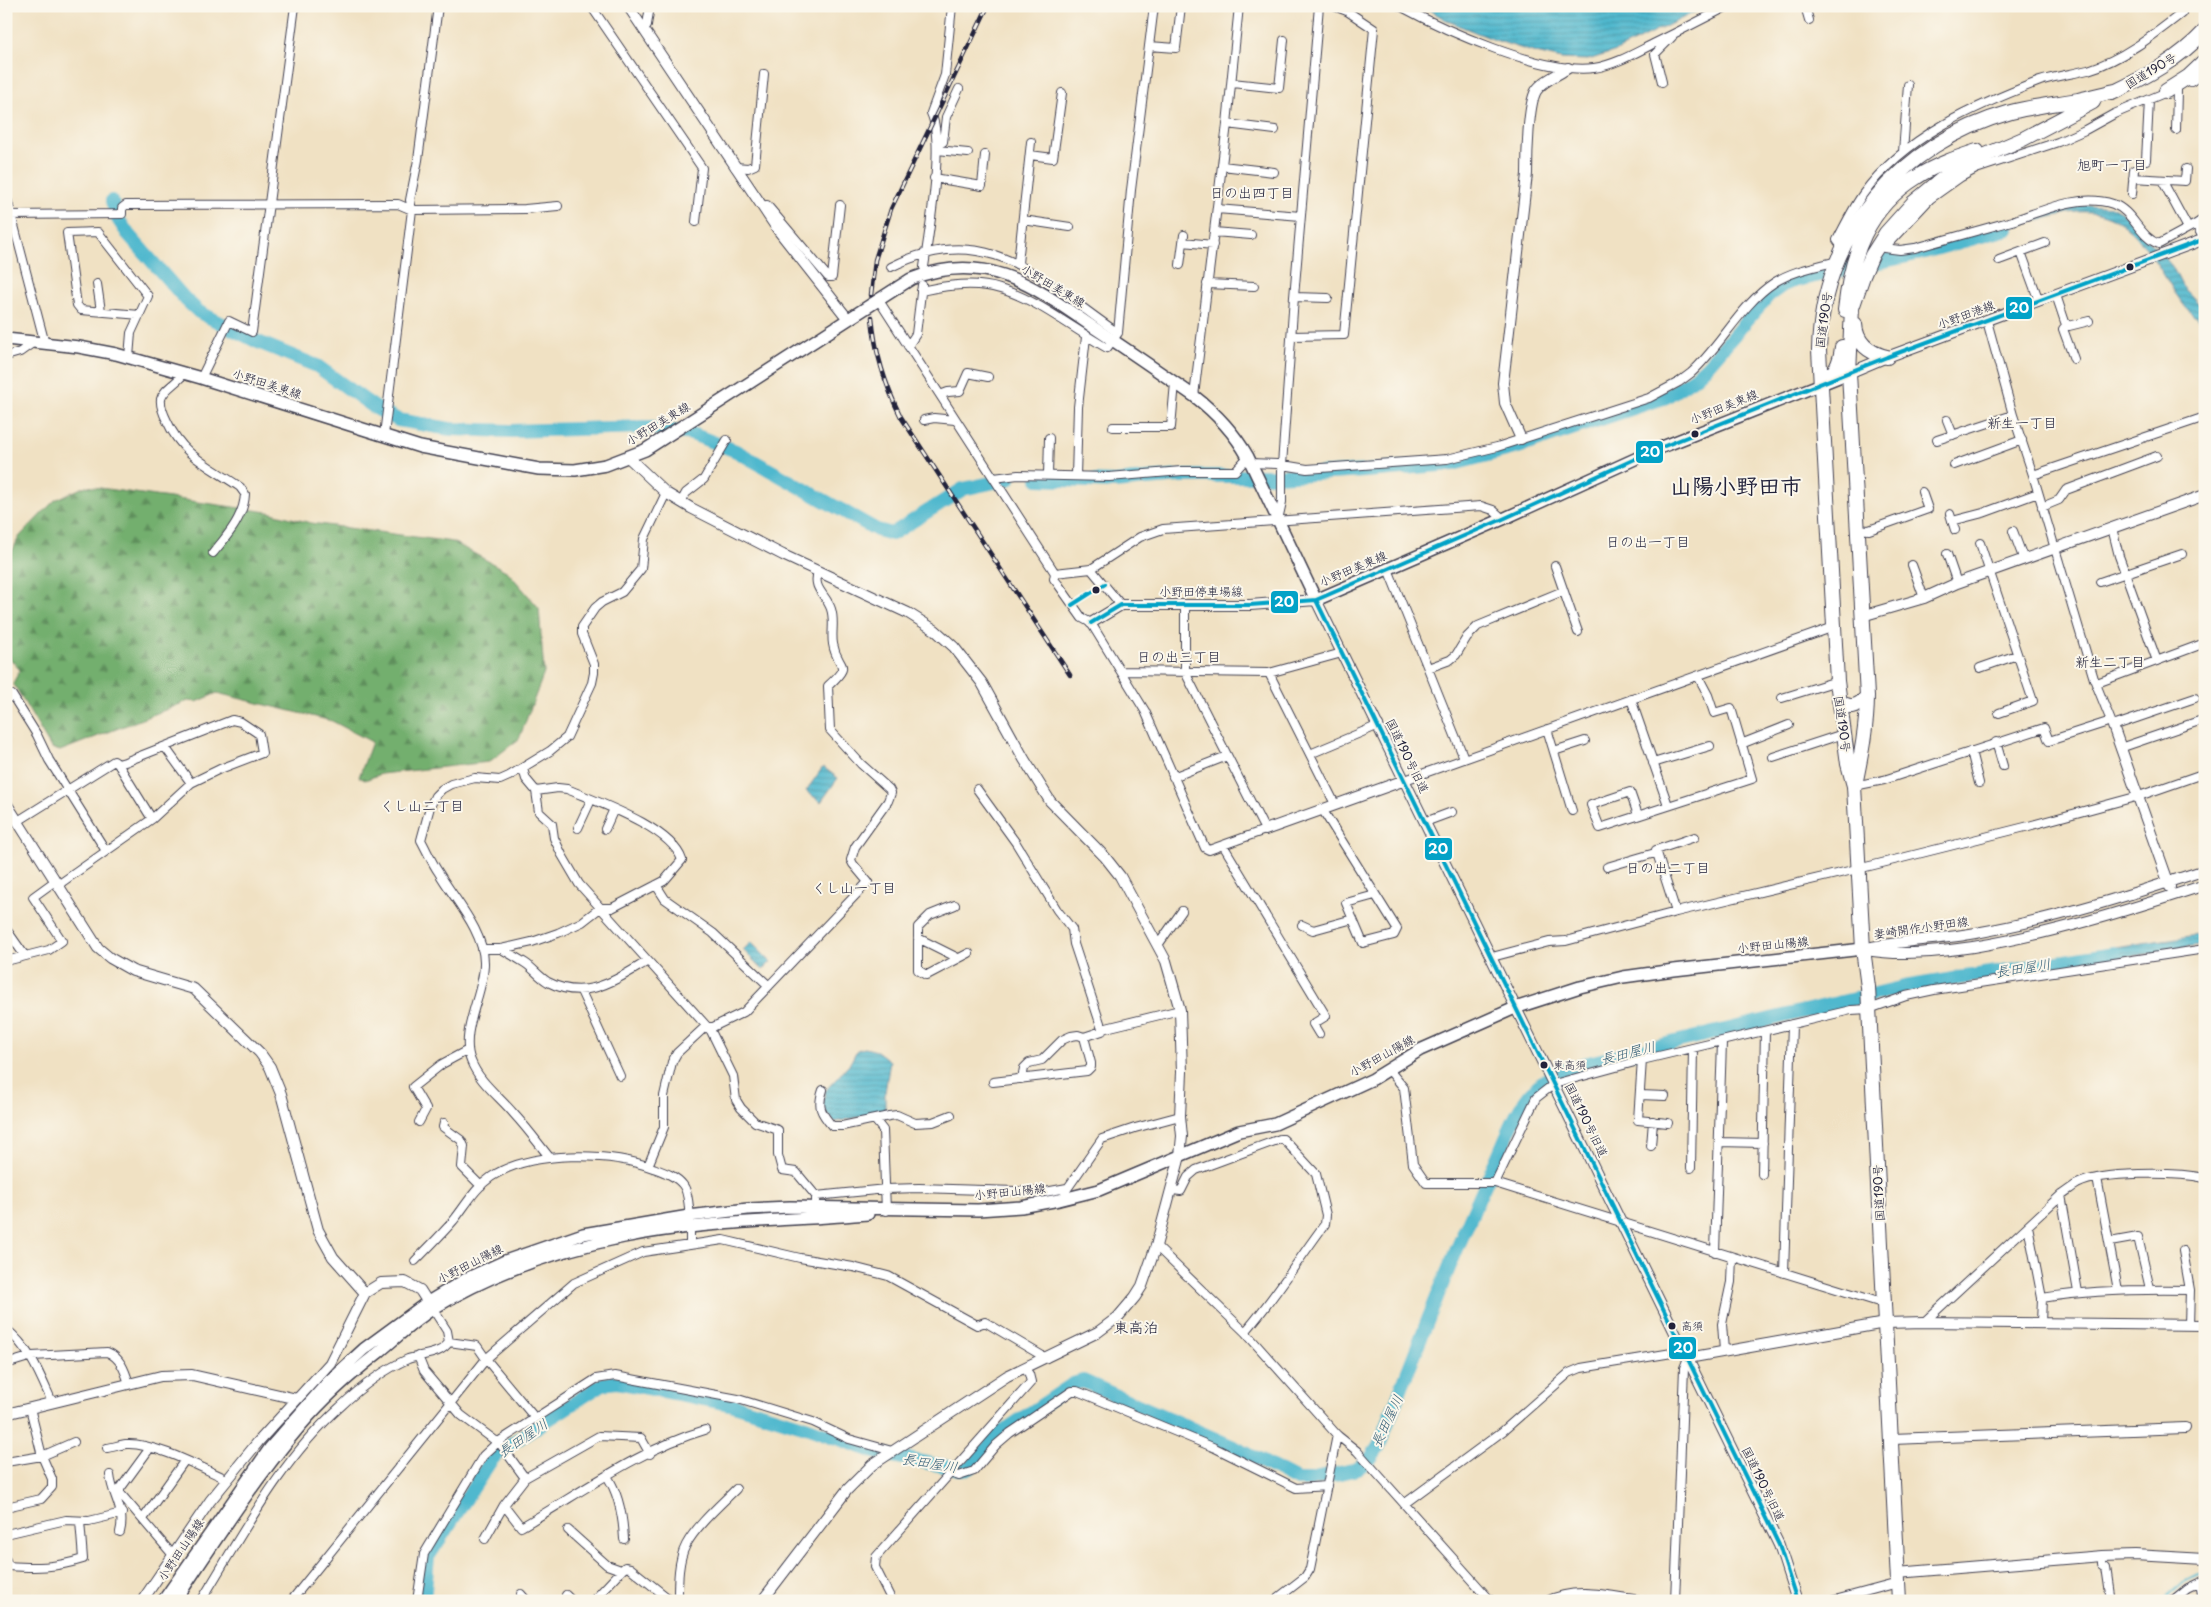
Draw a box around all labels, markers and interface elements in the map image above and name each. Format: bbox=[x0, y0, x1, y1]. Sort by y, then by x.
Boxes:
street label: 国道190号 bbox=[2121, 48, 2180, 93]
district label: 旭町一丁目 bbox=[2077, 154, 2147, 175]
district label: 日の出四丁目 bbox=[1210, 182, 1294, 203]
street label: 小野田美東線 bbox=[1018, 259, 1089, 311]
unlabelled marker bbox=[2125, 262, 2135, 272]
street label: 国道190号 bbox=[1810, 290, 1836, 349]
street label: 小野田港線 bbox=[1934, 295, 1997, 333]
line badge: 20 bbox=[2005, 296, 2033, 320]
text: 20 bbox=[2009, 297, 2029, 318]
street label: 小野田美東線 bbox=[230, 363, 304, 403]
street label: 小野田美東線 bbox=[1687, 384, 1760, 428]
street label: 小野田美東線 bbox=[622, 397, 693, 449]
district label: 新生一丁目 bbox=[1987, 412, 2057, 433]
unlabelled marker bbox=[1690, 429, 1700, 439]
line badge: 20 bbox=[1635, 440, 1664, 464]
text: 20 bbox=[1640, 441, 1660, 462]
district label: 山陽小野田市 bbox=[1670, 468, 1802, 501]
district label: 日の出一丁目 bbox=[1606, 531, 1690, 552]
street label: 小野田美東線 bbox=[1316, 546, 1389, 590]
street label: 小野田停車場線 bbox=[1159, 582, 1243, 600]
unlabelled marker bbox=[1091, 585, 1101, 595]
line badge: 20 bbox=[1270, 590, 1299, 614]
text: 20 bbox=[1274, 591, 1294, 612]
district label: 日の出三丁目 bbox=[1137, 646, 1221, 667]
district label: 新生二丁目 bbox=[2075, 651, 2145, 672]
street label: 国道190号 bbox=[1830, 694, 1856, 753]
street label: 国道190号旧道 bbox=[1382, 715, 1434, 796]
district label: くし山二丁目 bbox=[380, 795, 464, 816]
line badge: 20 bbox=[1424, 837, 1453, 861]
text: 20 bbox=[1428, 838, 1448, 859]
district label: 日の出二丁目 bbox=[1626, 857, 1710, 878]
district label: くし山一丁目 bbox=[812, 877, 896, 898]
street label: 妻崎開作小野田線 bbox=[1872, 911, 1970, 943]
street label: 小野田山陽線 bbox=[1736, 931, 1810, 957]
water label: 長田屋川 bbox=[1994, 953, 2052, 982]
street label: 小野田山陽線 bbox=[1346, 1030, 1417, 1080]
water label: 長田屋川 bbox=[1598, 1036, 1658, 1069]
place label: 東高須 bbox=[1553, 1056, 1586, 1073]
marker: 東高須 bbox=[1539, 1060, 1549, 1070]
street label: 国道190号旧道 bbox=[1561, 1079, 1613, 1160]
street label: 国道190号 bbox=[1868, 1164, 1888, 1222]
street label: 小野田山陽線 bbox=[973, 1178, 1047, 1204]
street label: 小野田山陽線 bbox=[433, 1239, 506, 1287]
district label: 東高泊 bbox=[1113, 1315, 1159, 1338]
place label: 高須 bbox=[1681, 1317, 1703, 1334]
marker: 高須 bbox=[1667, 1321, 1677, 1331]
line badge: 20 bbox=[1668, 1336, 1697, 1360]
text: 20 bbox=[1673, 1337, 1693, 1358]
water label: 長田屋川 bbox=[1365, 1391, 1408, 1451]
water label: 長田屋川 bbox=[494, 1413, 552, 1462]
street label: 国道190号旧道 bbox=[1738, 1443, 1790, 1524]
water label: 長田屋川 bbox=[901, 1448, 959, 1477]
street label: 小野田山陽線 bbox=[153, 1515, 208, 1584]

